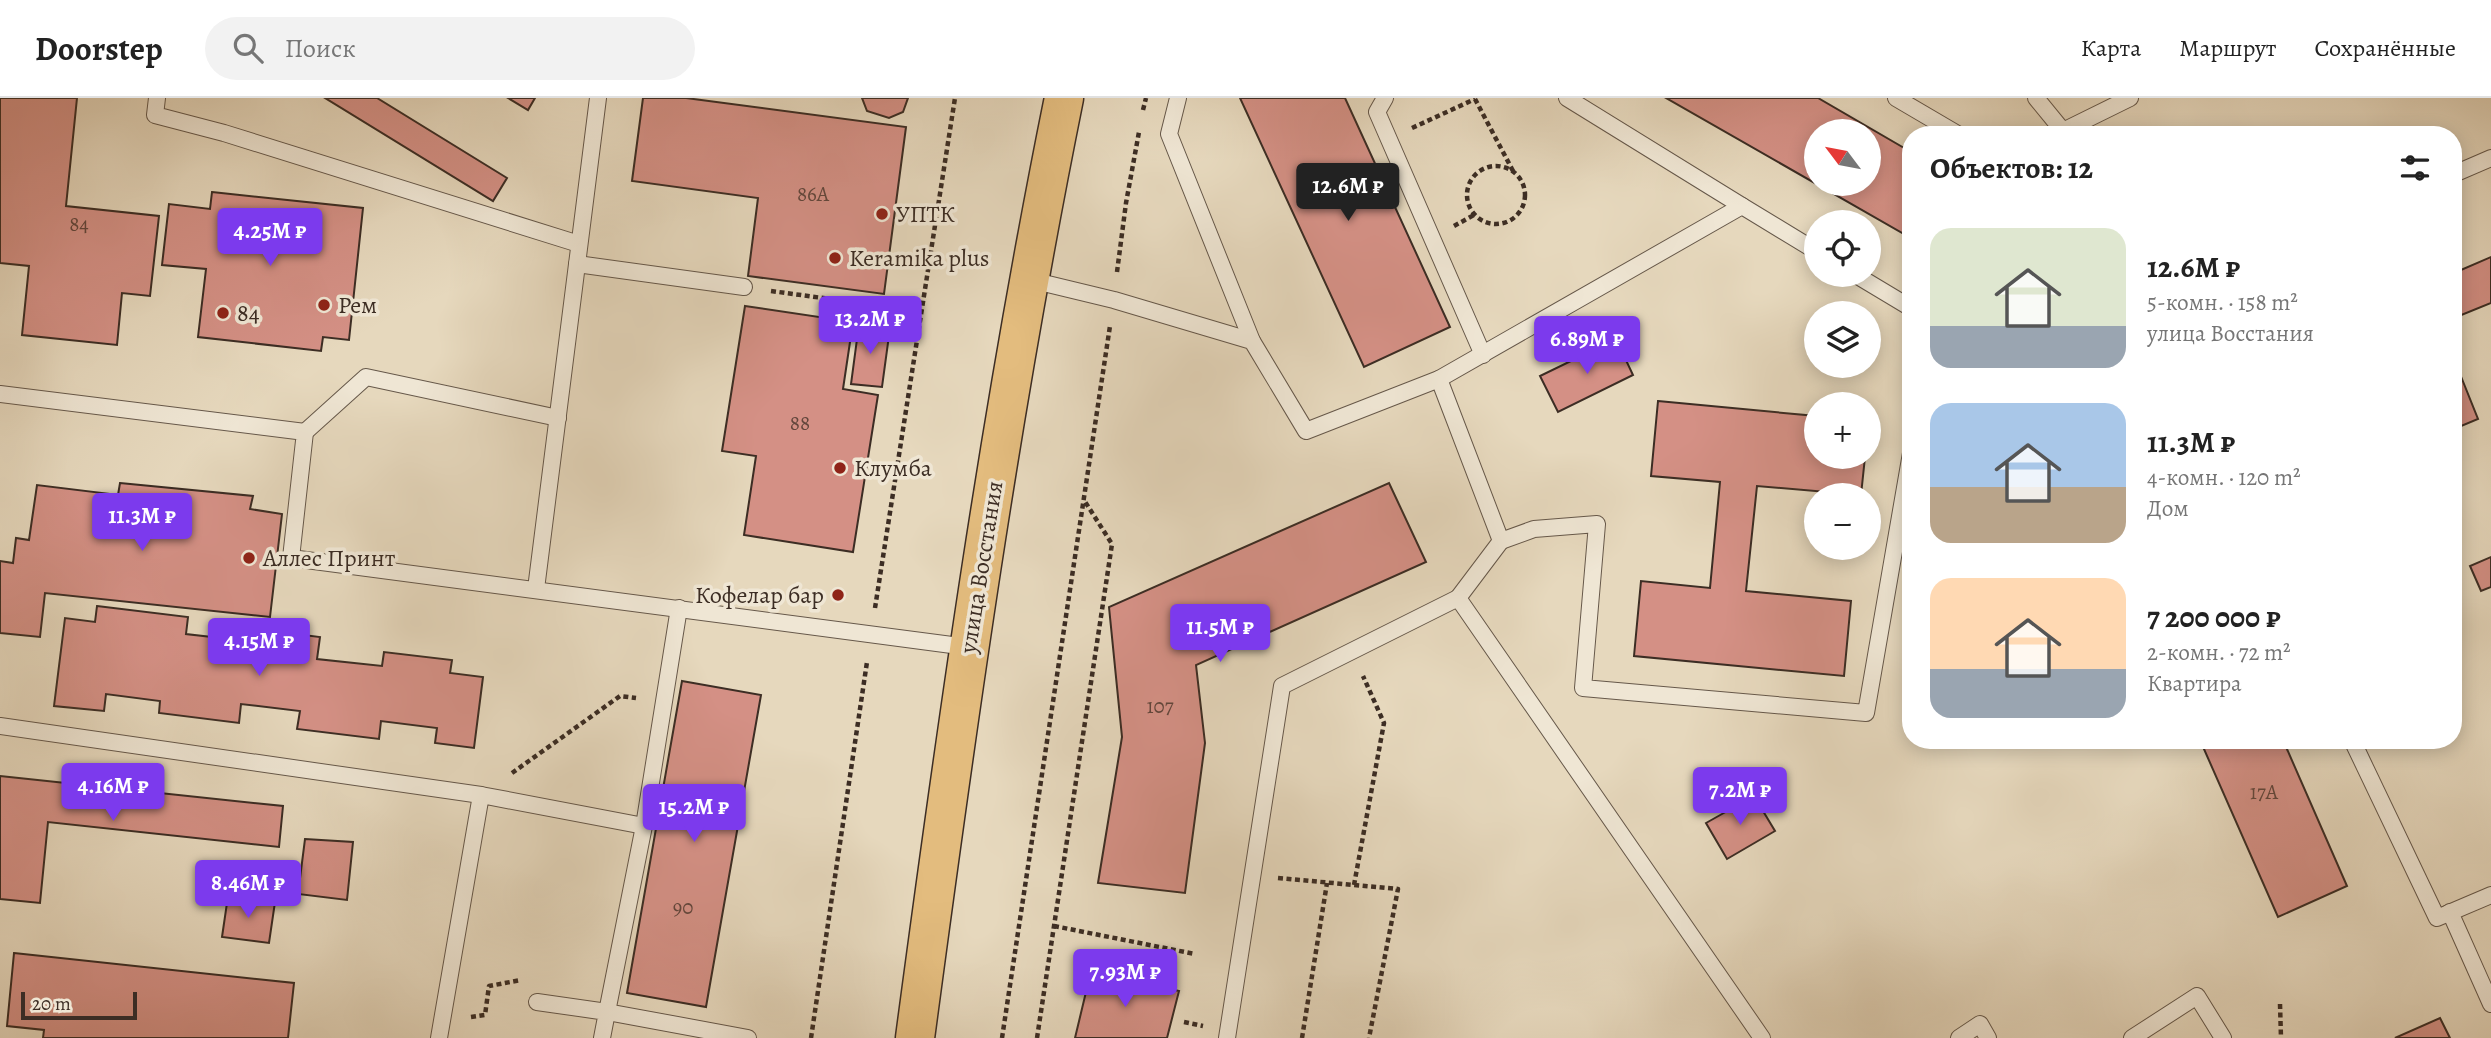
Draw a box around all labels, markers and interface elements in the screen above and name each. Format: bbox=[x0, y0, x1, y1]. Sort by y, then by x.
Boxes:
search box bbox=[205, 17, 695, 80]
text: Doorstep bbox=[35, 26, 163, 71]
icon: search bbox=[229, 29, 267, 67]
text: Поиск bbox=[285, 31, 356, 66]
text: Карта bbox=[2081, 32, 2141, 64]
text: Маршрут bbox=[2179, 32, 2277, 64]
text: Сохранённые bbox=[2315, 32, 2456, 64]
north arrow bbox=[1804, 119, 1881, 196]
map controls bbox=[1804, 119, 1881, 560]
text: Объектов: 12 bbox=[1930, 148, 2093, 188]
icon: filters bbox=[2396, 149, 2434, 187]
pin: 12.6M ₽ bbox=[1283, 164, 1413, 223]
text: 12.6M ₽ bbox=[1312, 170, 1384, 201]
house number: 86А bbox=[797, 180, 830, 208]
place label: УПТК bbox=[896, 198, 956, 230]
marker: УПТК bbox=[874, 206, 890, 222]
pin: 4.25M ₽ bbox=[205, 208, 335, 268]
house number: 84 bbox=[69, 210, 89, 238]
button: locate bbox=[1804, 210, 1881, 287]
text: 4.25M ₽ bbox=[233, 215, 307, 246]
place label: Keramika plus bbox=[849, 242, 990, 274]
text: 12.6M ₽ bbox=[2147, 247, 2240, 287]
marker: Keramika plus bbox=[827, 250, 843, 266]
icon: home bbox=[1986, 256, 2070, 340]
text: 5-комн. · 158 m² bbox=[2147, 287, 2298, 318]
place label: Рем bbox=[338, 289, 377, 321]
pin: 13.2M ₽ bbox=[805, 296, 935, 356]
place label: 84 bbox=[237, 297, 260, 329]
marker: Рем bbox=[316, 297, 332, 313]
button: layers bbox=[1804, 301, 1881, 378]
text: 13.2M ₽ bbox=[835, 303, 905, 334]
marker: 84 bbox=[215, 305, 231, 321]
pin: 6.89M ₽ bbox=[1522, 316, 1652, 376]
text: улица Восстания bbox=[2147, 318, 2314, 349]
text: 6.89M ₽ bbox=[1550, 323, 1624, 354]
button: + bbox=[1804, 392, 1881, 469]
house number: 88 bbox=[790, 409, 810, 437]
text: 11.3M ₽ bbox=[2147, 422, 2235, 462]
icon: home bbox=[1986, 431, 2070, 515]
place label: Клумба bbox=[854, 452, 932, 484]
marker: Клумба bbox=[832, 460, 848, 476]
text: 4-комн. · 120 m² bbox=[2147, 462, 2301, 493]
street label: улица Восстания bbox=[951, 479, 1010, 656]
button: − bbox=[1804, 483, 1881, 560]
text: Дом bbox=[2147, 493, 2189, 524]
pin: 11.3M ₽ bbox=[77, 494, 207, 553]
text: 11.3M ₽ bbox=[108, 500, 176, 531]
place label: Аллес Принт bbox=[262, 542, 396, 574]
marker: Аллес Принт bbox=[241, 550, 257, 566]
place label: Кофелар бар bbox=[695, 579, 824, 611]
marker: Кофелар бар bbox=[830, 587, 846, 603]
text: 7 200 000 ₽ bbox=[2147, 597, 2281, 637]
pin: 11.5M ₽ bbox=[1155, 604, 1285, 664]
icon: home bbox=[1986, 606, 2070, 690]
text: 11.5M ₽ bbox=[1186, 611, 1254, 642]
pin: 4.15M ₽ bbox=[194, 618, 324, 678]
text: 4.15M ₽ bbox=[224, 625, 294, 656]
text: 2-комн. · 72 m² bbox=[2147, 637, 2291, 668]
text: Квартира bbox=[2147, 668, 2242, 699]
house number: 107 bbox=[1146, 692, 1174, 720]
pin: 4.16M ₽ bbox=[48, 764, 178, 823]
pin: 7.2M ₽ bbox=[1683, 768, 1797, 827]
text: 4.16M ₽ bbox=[77, 770, 149, 801]
text: 7.2M ₽ bbox=[1709, 774, 1771, 805]
house number: 17А bbox=[2250, 778, 2279, 806]
pin: 15.2M ₽ bbox=[629, 784, 759, 844]
text: 15.2M ₽ bbox=[659, 791, 729, 822]
pin: 8.46M ₽ bbox=[183, 860, 313, 920]
text: 8.46M ₽ bbox=[211, 867, 285, 898]
house number: 90 bbox=[673, 893, 693, 921]
pin: 7.93M ₽ bbox=[1060, 950, 1190, 1009]
text: 7.93M ₽ bbox=[1089, 956, 1161, 987]
scale bar bbox=[21, 989, 136, 1021]
text: 20 m bbox=[32, 991, 71, 1017]

